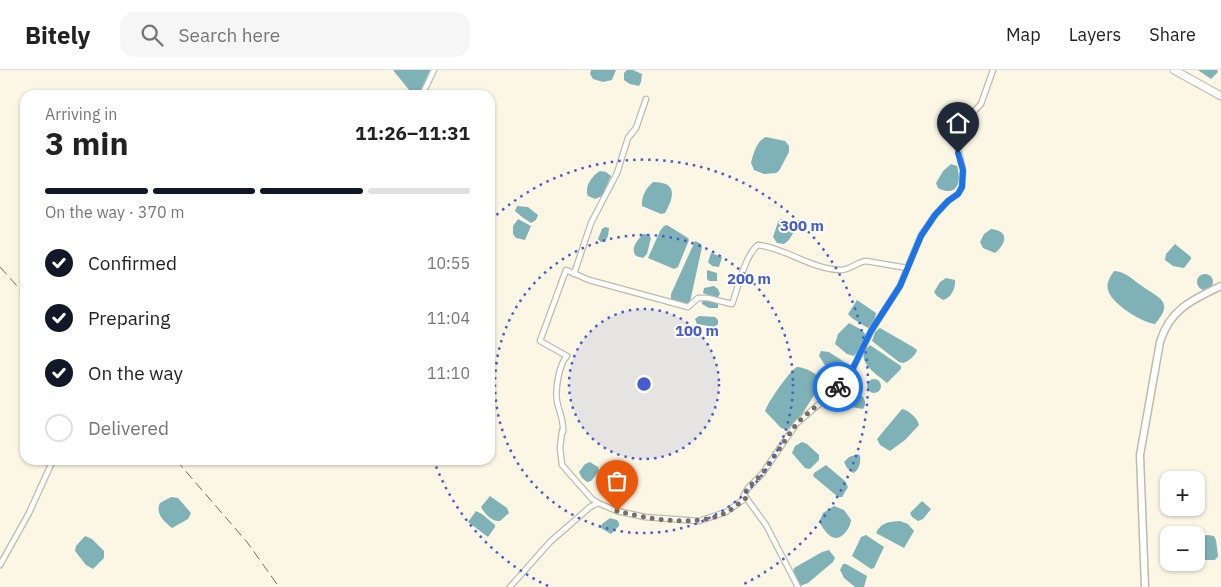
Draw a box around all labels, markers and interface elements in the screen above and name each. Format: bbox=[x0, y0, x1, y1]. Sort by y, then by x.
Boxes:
search box bbox=[120, 12, 470, 57]
text: Bitely bbox=[25, 19, 90, 51]
icon: search bbox=[138, 21, 166, 49]
text: Search here bbox=[178, 23, 280, 47]
text: Map bbox=[1006, 23, 1041, 46]
text: Layers bbox=[1069, 23, 1121, 46]
text: Share bbox=[1149, 23, 1196, 46]
pin bbox=[937, 102, 979, 153]
text: Arriving in bbox=[45, 104, 117, 124]
icon: home bbox=[944, 109, 972, 137]
text: 11:26–11:31 bbox=[355, 121, 470, 145]
text: 3 min bbox=[45, 122, 129, 164]
text: On the way · 370 m bbox=[45, 202, 184, 222]
text: 300 m bbox=[780, 216, 824, 235]
icon: check bbox=[45, 249, 73, 277]
text: Confirmed bbox=[88, 251, 177, 275]
text: 10:55 bbox=[427, 253, 470, 273]
text: 200 m bbox=[727, 269, 771, 288]
icon: check bbox=[45, 304, 73, 332]
text: Preparing bbox=[88, 306, 170, 330]
text: 11:04 bbox=[427, 308, 470, 328]
text: 100 m bbox=[675, 321, 719, 340]
icon: check bbox=[45, 359, 73, 387]
text: On the way bbox=[88, 361, 183, 385]
courier bbox=[813, 362, 863, 412]
text: 11:10 bbox=[427, 363, 470, 383]
icon: bike bbox=[824, 373, 852, 401]
centre of rings bbox=[635, 375, 653, 393]
text: Delivered bbox=[88, 416, 169, 440]
pin bbox=[596, 460, 638, 511]
icon: bag bbox=[603, 467, 631, 495]
map controls bbox=[1160, 471, 1205, 571]
button: + bbox=[1160, 471, 1205, 516]
button: − bbox=[1160, 526, 1205, 571]

